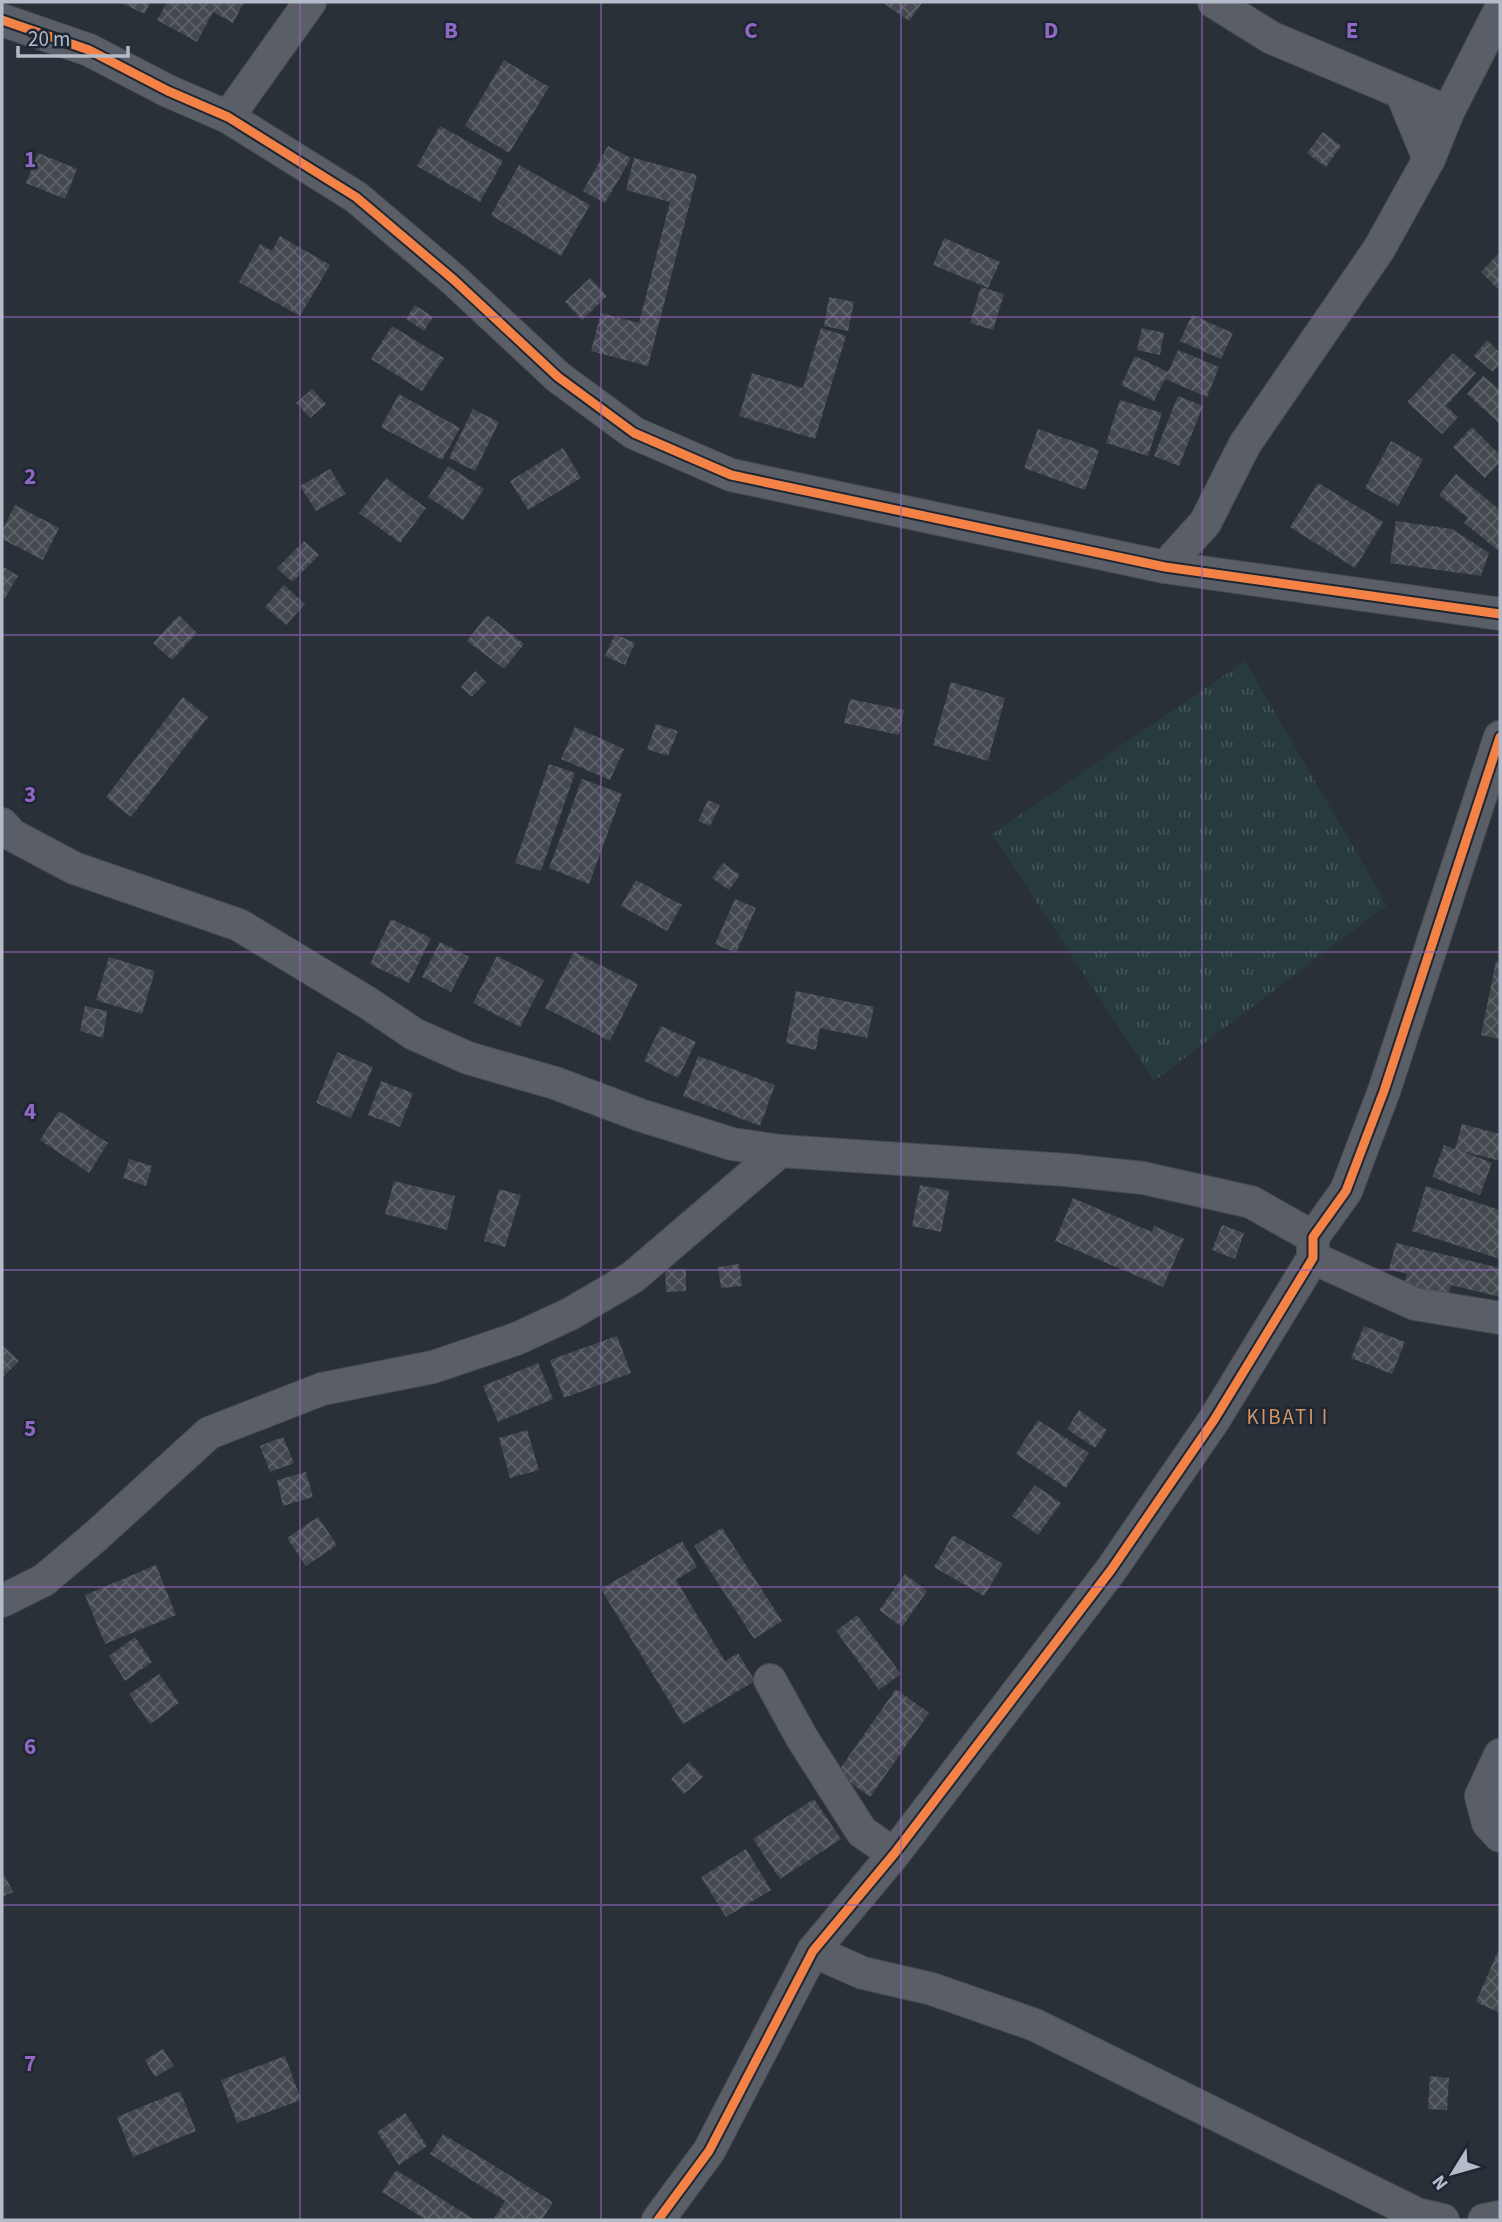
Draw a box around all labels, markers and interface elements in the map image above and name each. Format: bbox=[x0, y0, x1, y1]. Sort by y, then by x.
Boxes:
scale bar bbox=[18, 14, 128, 58]
text: B bbox=[444, 14, 458, 47]
text: C bbox=[744, 14, 758, 47]
text: D bbox=[1044, 14, 1058, 47]
text: E bbox=[1346, 14, 1358, 47]
text: 20 m bbox=[28, 24, 70, 54]
text: 1 bbox=[24, 143, 36, 176]
text: 2 bbox=[24, 460, 36, 493]
text: 3 bbox=[24, 778, 36, 811]
text: 4 bbox=[24, 1095, 36, 1128]
district label: KIBATI I bbox=[1247, 1402, 1329, 1432]
text: 5 bbox=[24, 1412, 36, 1445]
text: 6 bbox=[24, 1730, 36, 1763]
text: 7 bbox=[24, 2047, 36, 2080]
north arrow bbox=[1418, 2138, 1488, 2208]
text: N bbox=[1426, 2169, 1455, 2196]

